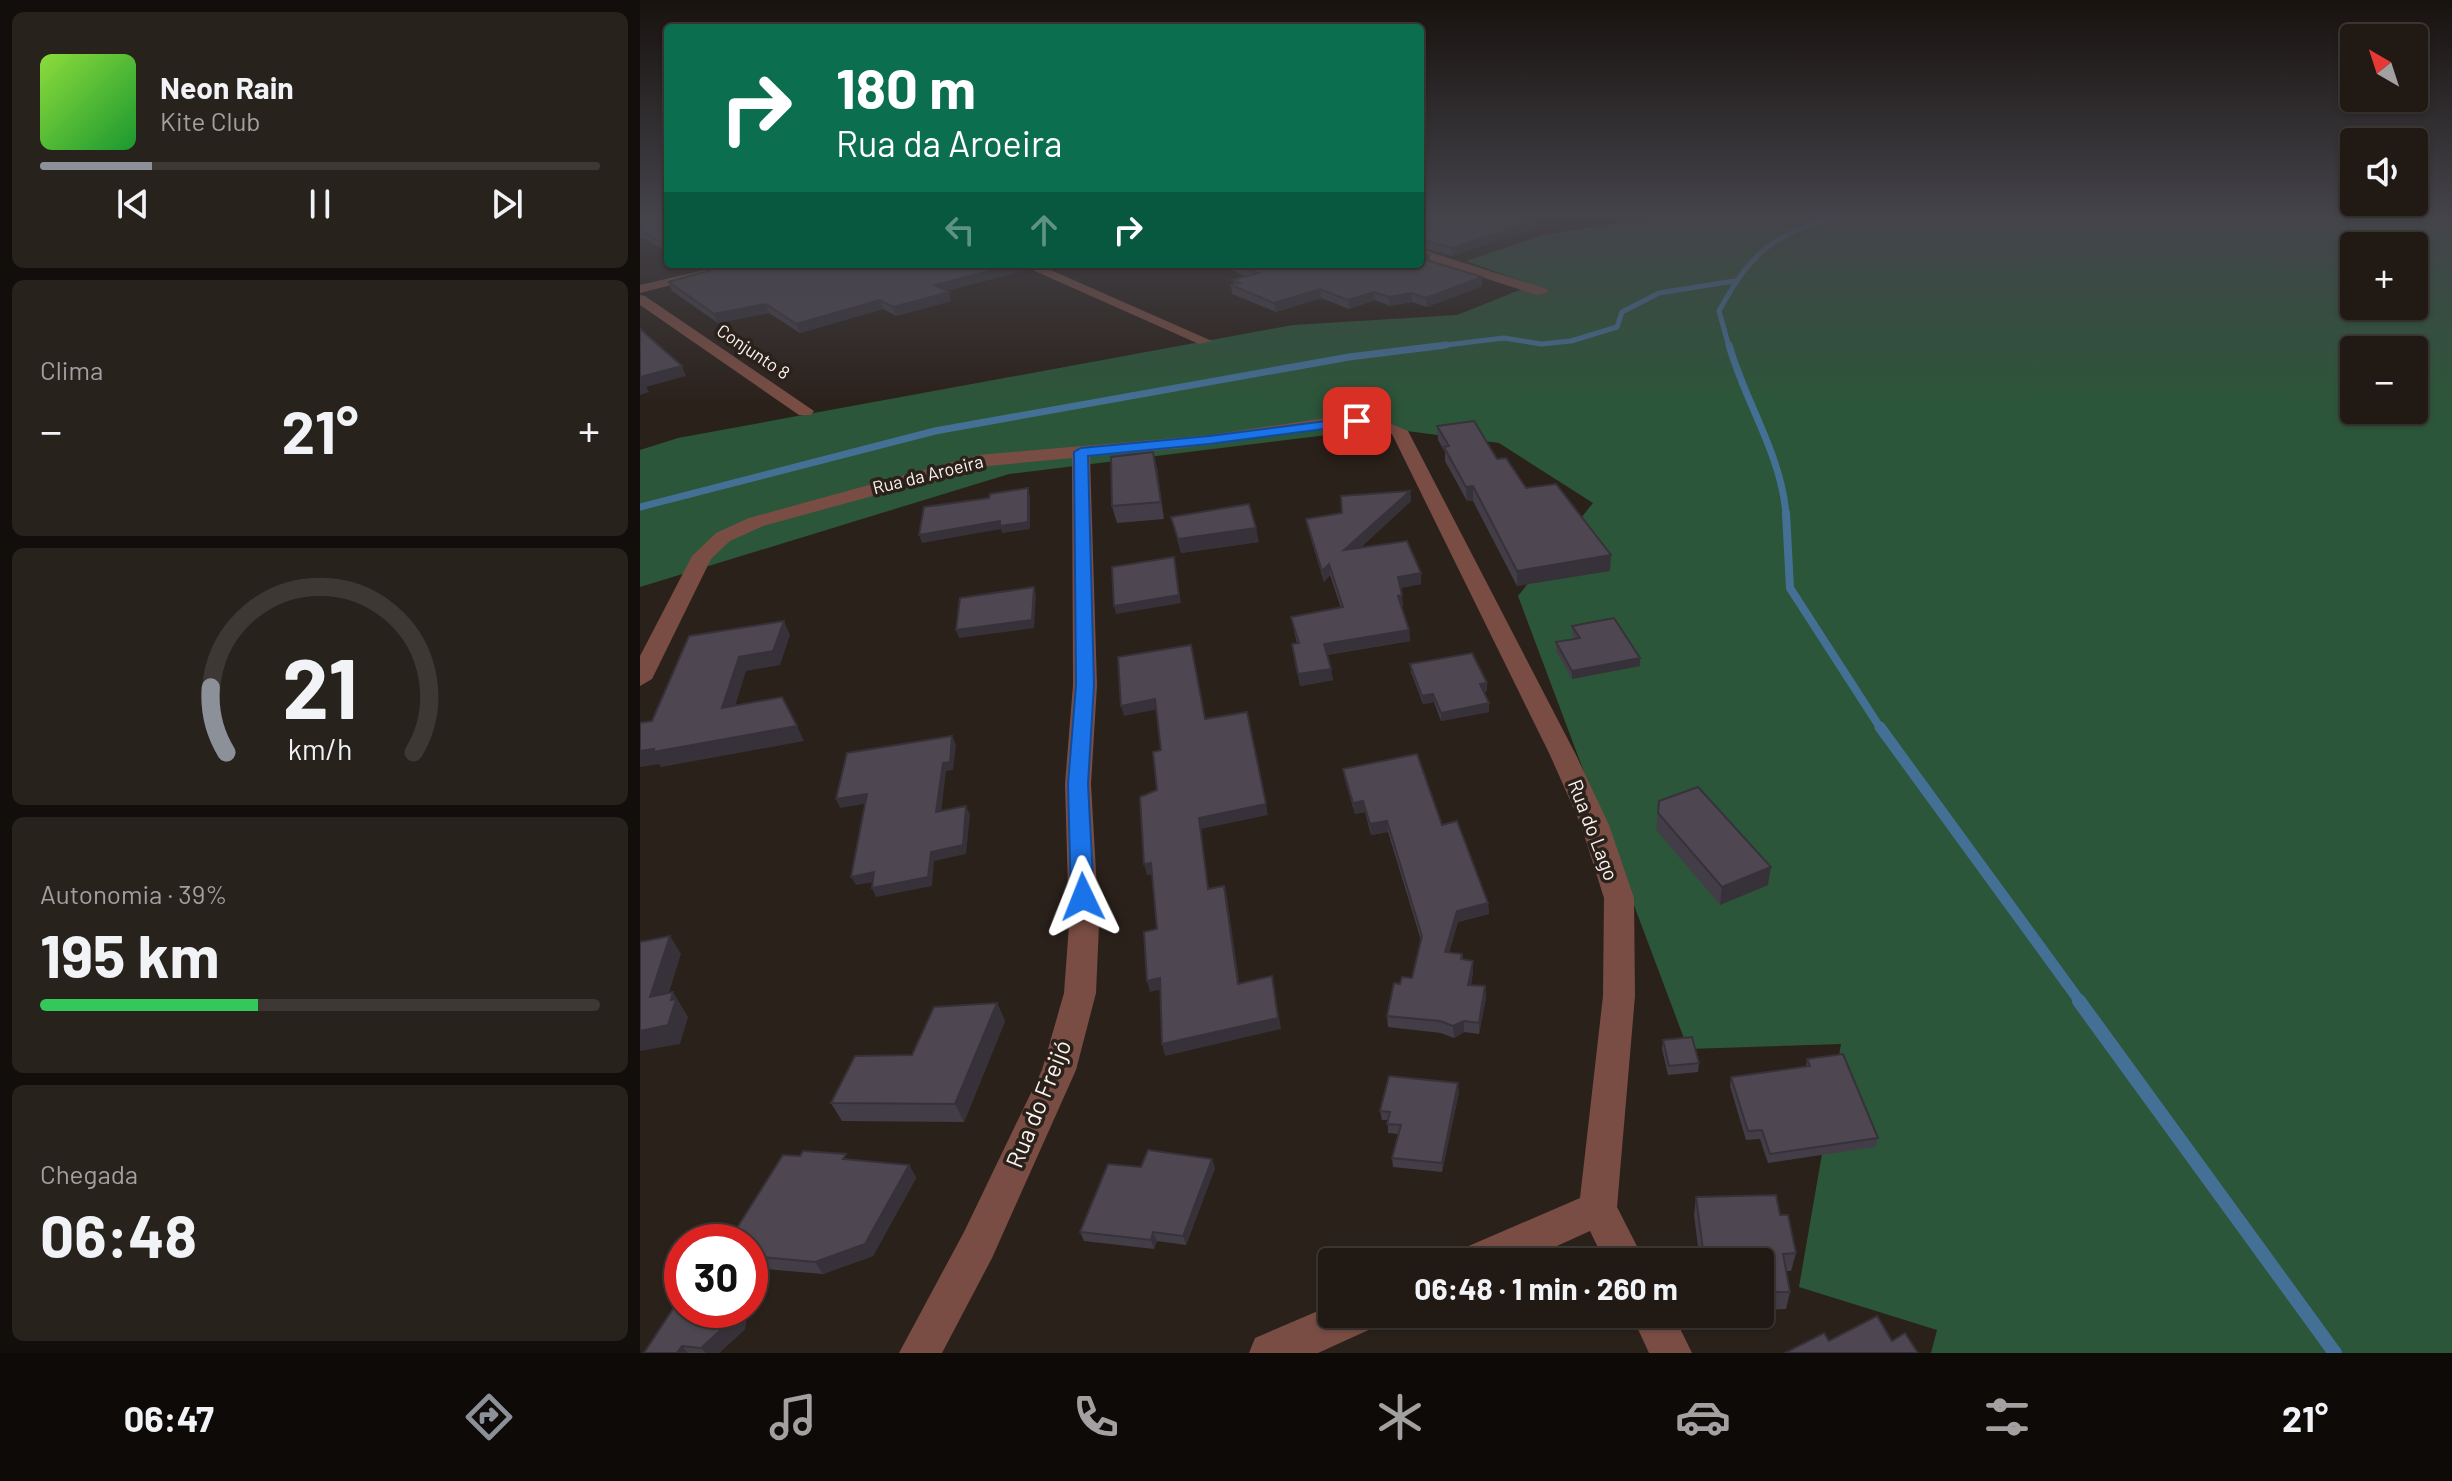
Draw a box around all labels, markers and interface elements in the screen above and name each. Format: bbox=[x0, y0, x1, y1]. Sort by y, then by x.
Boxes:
north arrow bbox=[2340, 24, 2428, 112]
map controls bbox=[2340, 24, 2428, 424]
text: 180 m bbox=[836, 53, 976, 120]
icon: right bbox=[704, 56, 808, 160]
text: Neon Rain bbox=[160, 69, 294, 105]
text: Kite Club bbox=[160, 105, 261, 136]
text: Rua da Aroeira bbox=[836, 121, 1062, 164]
button: sound bbox=[2340, 128, 2428, 216]
icon: previous bbox=[111, 182, 155, 226]
icon: pause bbox=[298, 182, 342, 226]
icon: next bbox=[485, 182, 529, 226]
icon: left bbox=[938, 208, 982, 252]
icon: ahead bbox=[1022, 208, 1066, 252]
icon: right bbox=[1106, 208, 1150, 252]
button: + bbox=[2340, 232, 2428, 320]
street label: Conjunto 8 bbox=[713, 319, 794, 384]
button: − bbox=[2340, 336, 2428, 424]
text: Clima bbox=[40, 354, 103, 385]
pin bbox=[1323, 387, 1391, 455]
text: 21° bbox=[281, 394, 359, 466]
icon: arrive bbox=[1335, 399, 1379, 443]
text: − bbox=[40, 403, 62, 456]
text: + bbox=[578, 403, 600, 456]
street label: Rua da Aroeira bbox=[870, 450, 985, 498]
text: 21 bbox=[282, 635, 358, 735]
text: km/h bbox=[288, 731, 352, 766]
street label: Rua do Lago bbox=[1564, 776, 1624, 884]
position arrow bbox=[1041, 855, 1125, 939]
text: Autonomia · 39% bbox=[40, 878, 227, 909]
text: 195 km bbox=[40, 918, 220, 990]
street label: Rua do Freijó bbox=[999, 1035, 1076, 1172]
text: Chegada bbox=[40, 1158, 138, 1189]
text: 06:48 bbox=[40, 1198, 197, 1270]
speed limit sign: 30 bbox=[664, 1224, 768, 1328]
text: 06:48 · 1 min · 260 m bbox=[1414, 1270, 1678, 1306]
icon: directions bbox=[461, 1389, 517, 1445]
icon: music bbox=[765, 1389, 821, 1445]
icon: phone bbox=[1068, 1389, 1124, 1445]
icon: climate bbox=[1372, 1389, 1428, 1445]
icon: car bbox=[1675, 1389, 1731, 1445]
icon: filters bbox=[1979, 1389, 2035, 1445]
text: 06:47 bbox=[124, 1396, 214, 1439]
text: 21° bbox=[2282, 1396, 2328, 1439]

